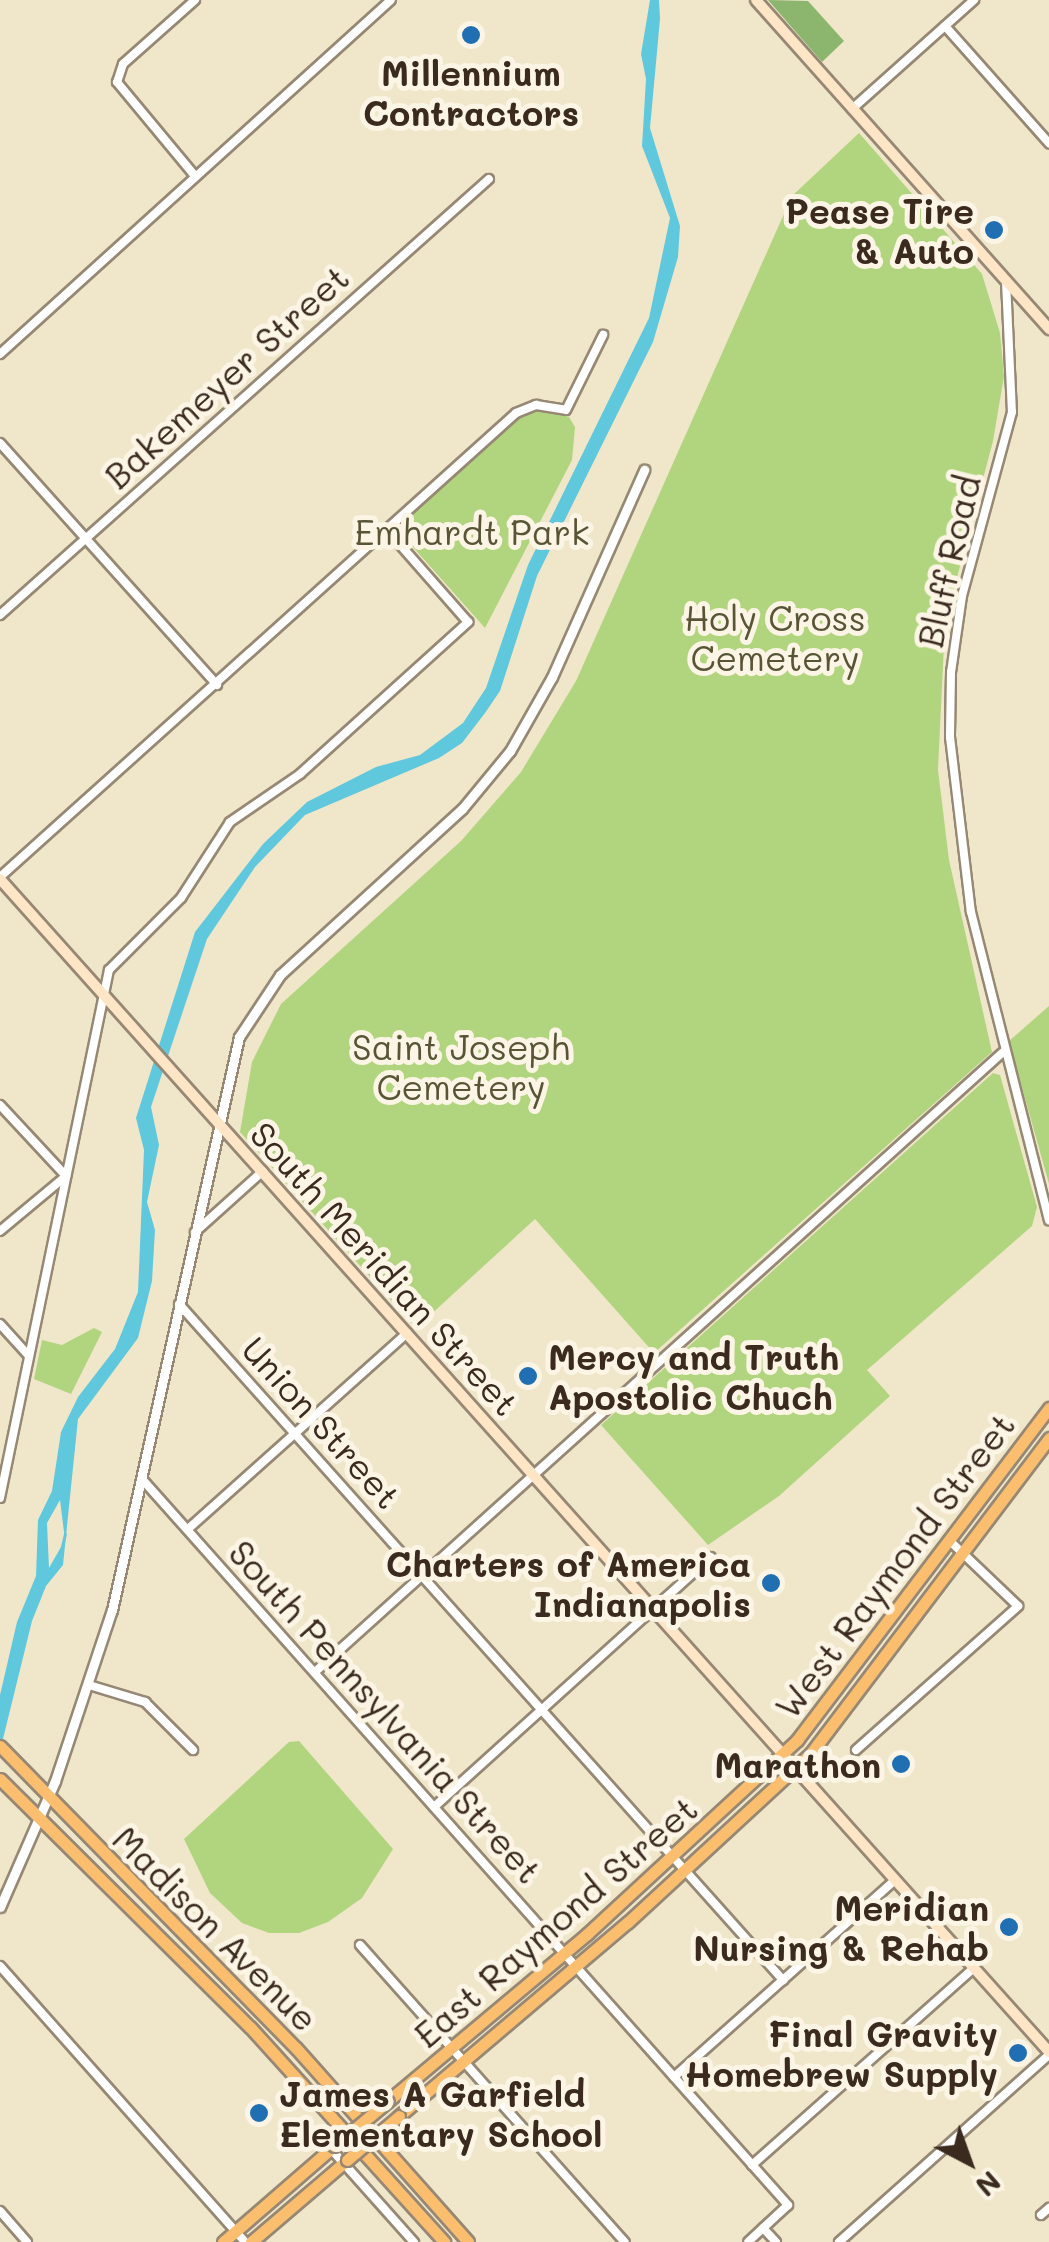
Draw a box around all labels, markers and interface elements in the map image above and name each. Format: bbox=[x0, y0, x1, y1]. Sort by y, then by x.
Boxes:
marker: Millennium Contractors bbox=[460, 24, 482, 46]
place label: Millennium Contractors bbox=[363, 51, 579, 133]
place label: Pease Tire & Auto bbox=[785, 189, 974, 271]
marker: Pease Tire & Auto bbox=[983, 219, 1005, 241]
street label: Bakemeyer Street bbox=[95, 256, 357, 496]
street label: Bluff Road bbox=[908, 471, 988, 651]
park label: Emhardt Park bbox=[354, 510, 590, 552]
park label: Holy Cross Cemetery bbox=[684, 596, 866, 678]
park label: Saint Joseph Cemetery bbox=[352, 1025, 570, 1107]
street label: South Meridian Street bbox=[242, 1113, 528, 1423]
street label: Union Street bbox=[234, 1328, 410, 1516]
place label: Mercy and Truth Apostolic Chuch bbox=[548, 1335, 839, 1417]
marker: Mercy and Truth Apostolic Chuch bbox=[517, 1365, 539, 1387]
street label: West Raymond Street bbox=[765, 1404, 1023, 1726]
street label: South Pennsylvania Street bbox=[221, 1531, 551, 1891]
place label: Charters of America Indianapolis bbox=[386, 1542, 751, 1624]
marker: Charters of America Indianapolis bbox=[760, 1572, 782, 1594]
place label: Marathon bbox=[714, 1743, 881, 1785]
marker: Marathon bbox=[890, 1753, 912, 1775]
street label: East Raymond Street bbox=[405, 1787, 705, 2055]
street label: Madison Avenue bbox=[105, 1817, 327, 2039]
place label: Meridian Nursing & Rehab bbox=[693, 1886, 989, 1968]
marker: Meridian Nursing & Rehab bbox=[998, 1916, 1020, 1938]
place label: Final Gravity Homebrew Supply bbox=[685, 2012, 998, 2094]
marker: Final Gravity Homebrew Supply bbox=[1007, 2042, 1029, 2064]
place label: James A Garfield Elementary School bbox=[279, 2072, 602, 2154]
marker: James A Garfield Elementary School bbox=[248, 2102, 270, 2124]
north arrow bbox=[919, 2112, 1019, 2212]
text: N bbox=[969, 2164, 1009, 2205]

